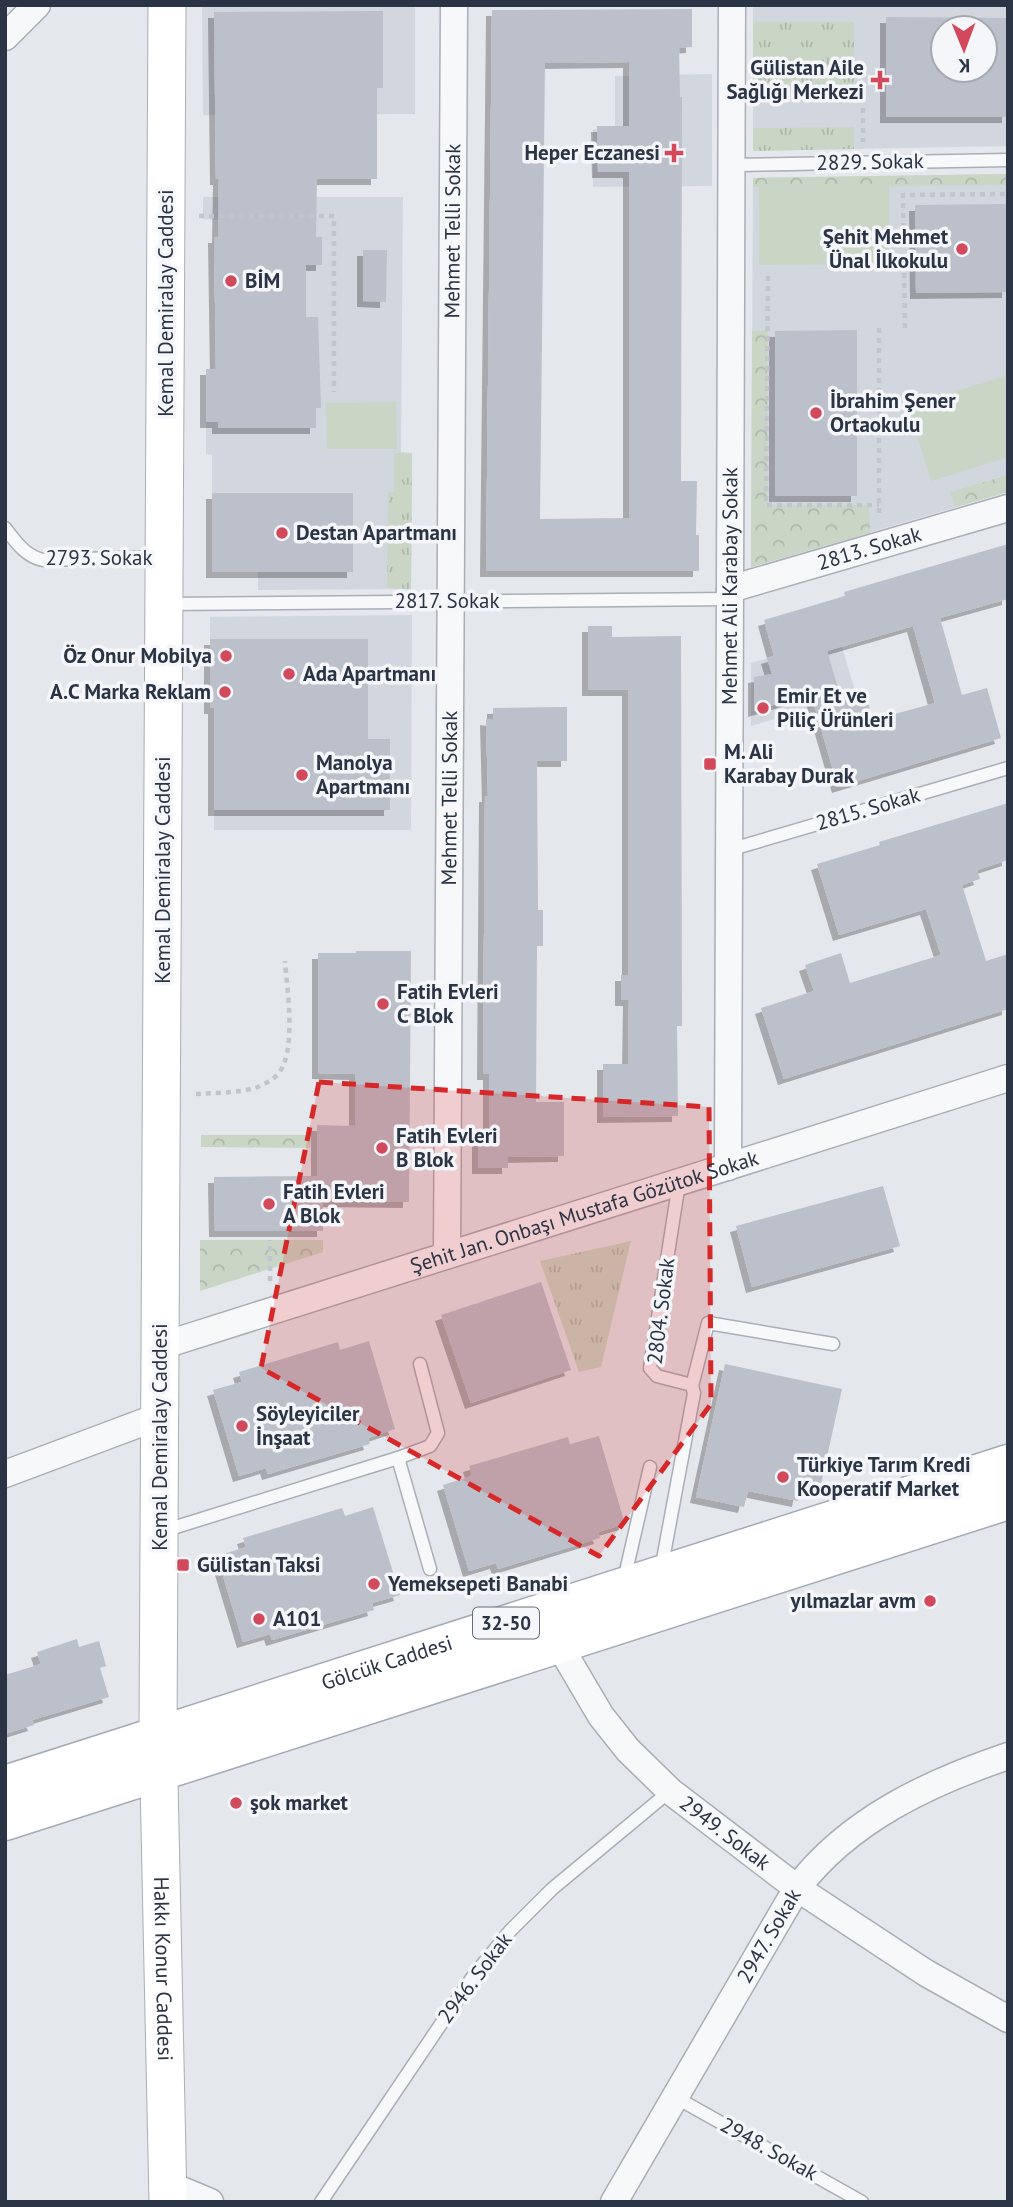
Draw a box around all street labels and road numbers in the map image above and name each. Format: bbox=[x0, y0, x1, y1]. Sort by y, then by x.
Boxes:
street label: Mehmet Telli Sokak bbox=[438, 144, 466, 318]
street label: 2829. Sokak bbox=[816, 147, 924, 176]
street label: Kemal Demiralay Caddesi bbox=[152, 189, 179, 417]
street label: Mehmet Ali Karabay Sokak bbox=[716, 467, 743, 705]
street label: 2813. Sokak bbox=[814, 520, 924, 576]
street label: 2793. Sokak bbox=[45, 544, 153, 571]
street label: 2817. Sokak bbox=[395, 587, 499, 614]
street label: Mehmet Telli Sokak bbox=[435, 711, 463, 885]
street label: Kemal Demiralay Caddesi bbox=[149, 756, 176, 984]
street label: 2815. Sokak bbox=[813, 781, 923, 836]
street label: Şehit Jan. Onbaşı Mustafa Gözütok Sokak bbox=[407, 1144, 762, 1279]
street label: 2804. Sokak bbox=[641, 1256, 680, 1366]
street label: Kemal Demiralay Caddesi bbox=[146, 1323, 173, 1551]
road number: 32-50 bbox=[473, 1608, 539, 1638]
street label: Gölcük Caddesi bbox=[318, 1629, 456, 1696]
street label: 2949. Sokak bbox=[674, 1789, 776, 1876]
street label: Hakkı Konur Caddesi bbox=[148, 1876, 179, 2061]
street label: 2947. Sokak bbox=[731, 1884, 807, 1988]
street label: 2946. Sokak bbox=[432, 1927, 518, 2029]
street label: 2948. Sokak bbox=[716, 2111, 823, 2186]

